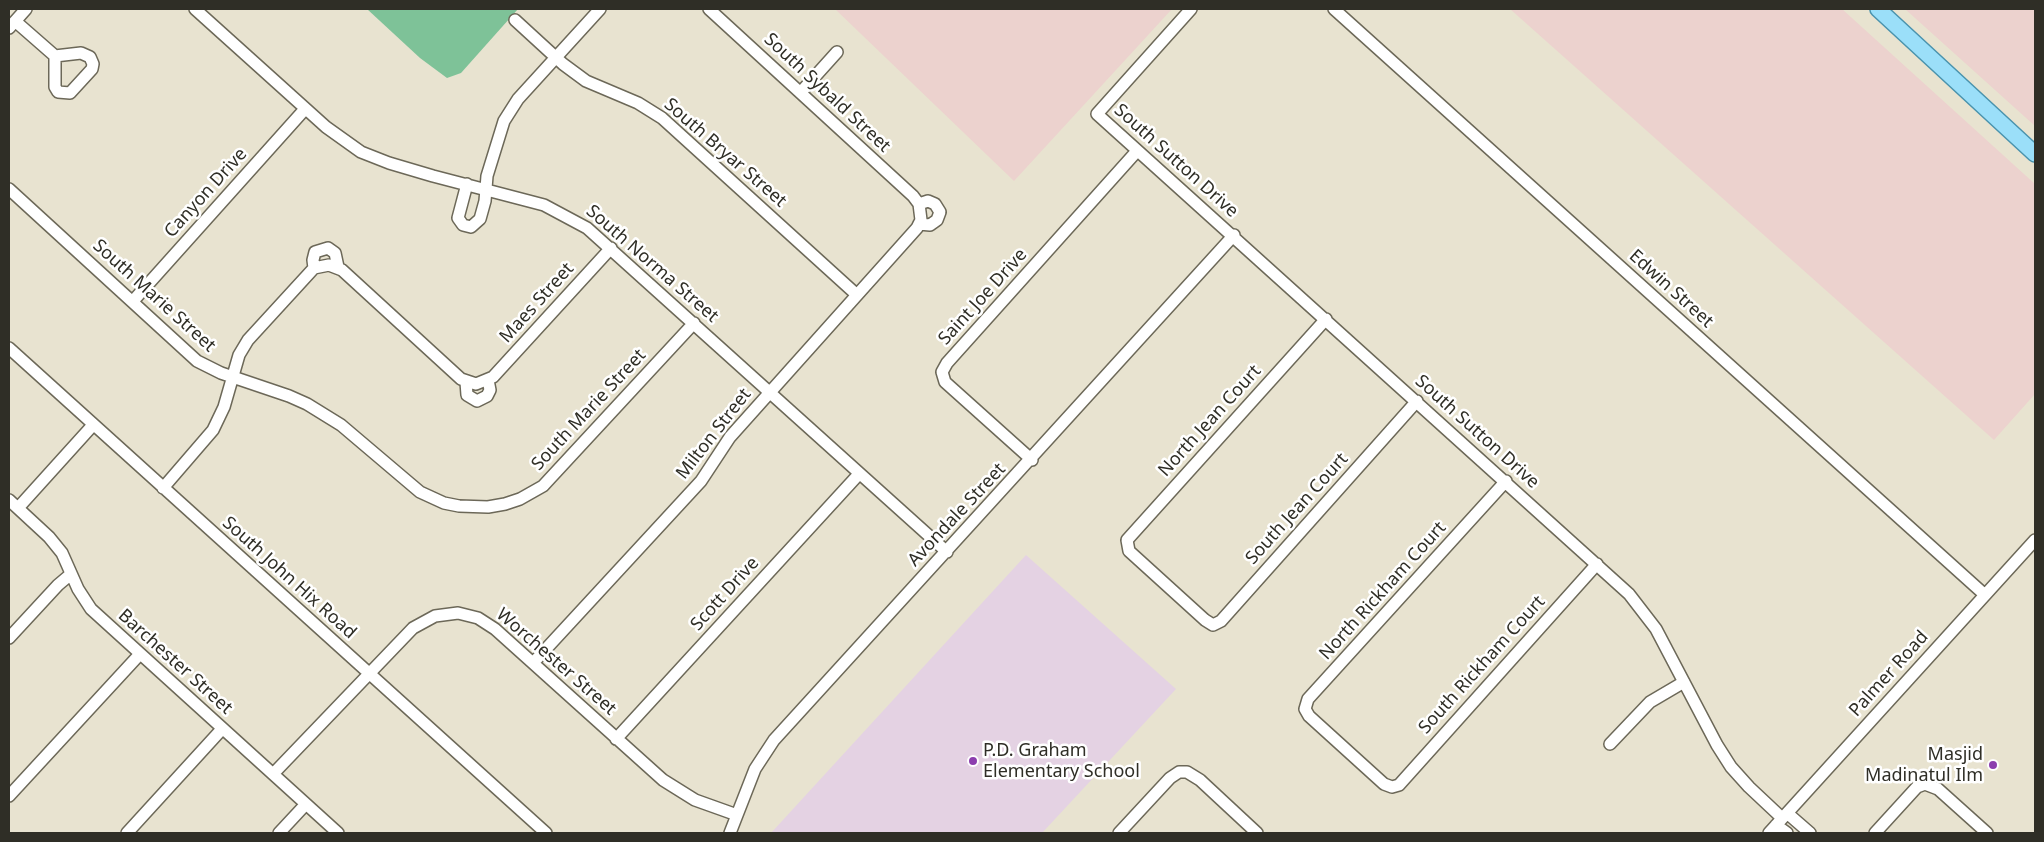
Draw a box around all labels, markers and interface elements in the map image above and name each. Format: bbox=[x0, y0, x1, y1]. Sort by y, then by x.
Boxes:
street label: South Sybald Street bbox=[759, 29, 895, 157]
street label: South Bryar Street bbox=[659, 94, 791, 212]
street label: South Sutton Drive bbox=[1110, 100, 1242, 222]
street label: Canyon Drive bbox=[160, 144, 252, 242]
street label: South Norma Street bbox=[581, 201, 723, 327]
street label: South Marie Street bbox=[88, 235, 220, 357]
street label: Saint Joe Drive bbox=[934, 244, 1032, 350]
street label: Edwin Street bbox=[1624, 246, 1718, 332]
street label: Maes Street bbox=[495, 259, 579, 347]
street label: South Marie Street bbox=[527, 345, 651, 475]
street label: North Jean Court bbox=[1154, 361, 1266, 481]
street label: South Sutton Drive bbox=[1411, 371, 1543, 493]
street label: Milton Street bbox=[672, 384, 756, 484]
street label: South Jean Court bbox=[1241, 449, 1353, 569]
street label: Avondale Street bbox=[904, 459, 1010, 571]
street label: South John Hix Road bbox=[218, 512, 360, 644]
street label: North Rickham Court bbox=[1315, 517, 1451, 665]
street label: Scott Drive bbox=[686, 553, 764, 635]
street label: South Rickham Court bbox=[1414, 592, 1550, 738]
street label: Worchester Street bbox=[492, 604, 620, 720]
street label: Barchester Street bbox=[113, 605, 237, 719]
street label: Palmer Road bbox=[1845, 627, 1933, 721]
place label: P.D. Graham Elementary School bbox=[983, 740, 1140, 782]
place label: Masjid Madinatul Ilm bbox=[1865, 744, 1983, 786]
marker: P.D. Graham Elementary School bbox=[967, 755, 979, 767]
marker: Masjid Madinatul Ilm bbox=[1987, 759, 1999, 771]

